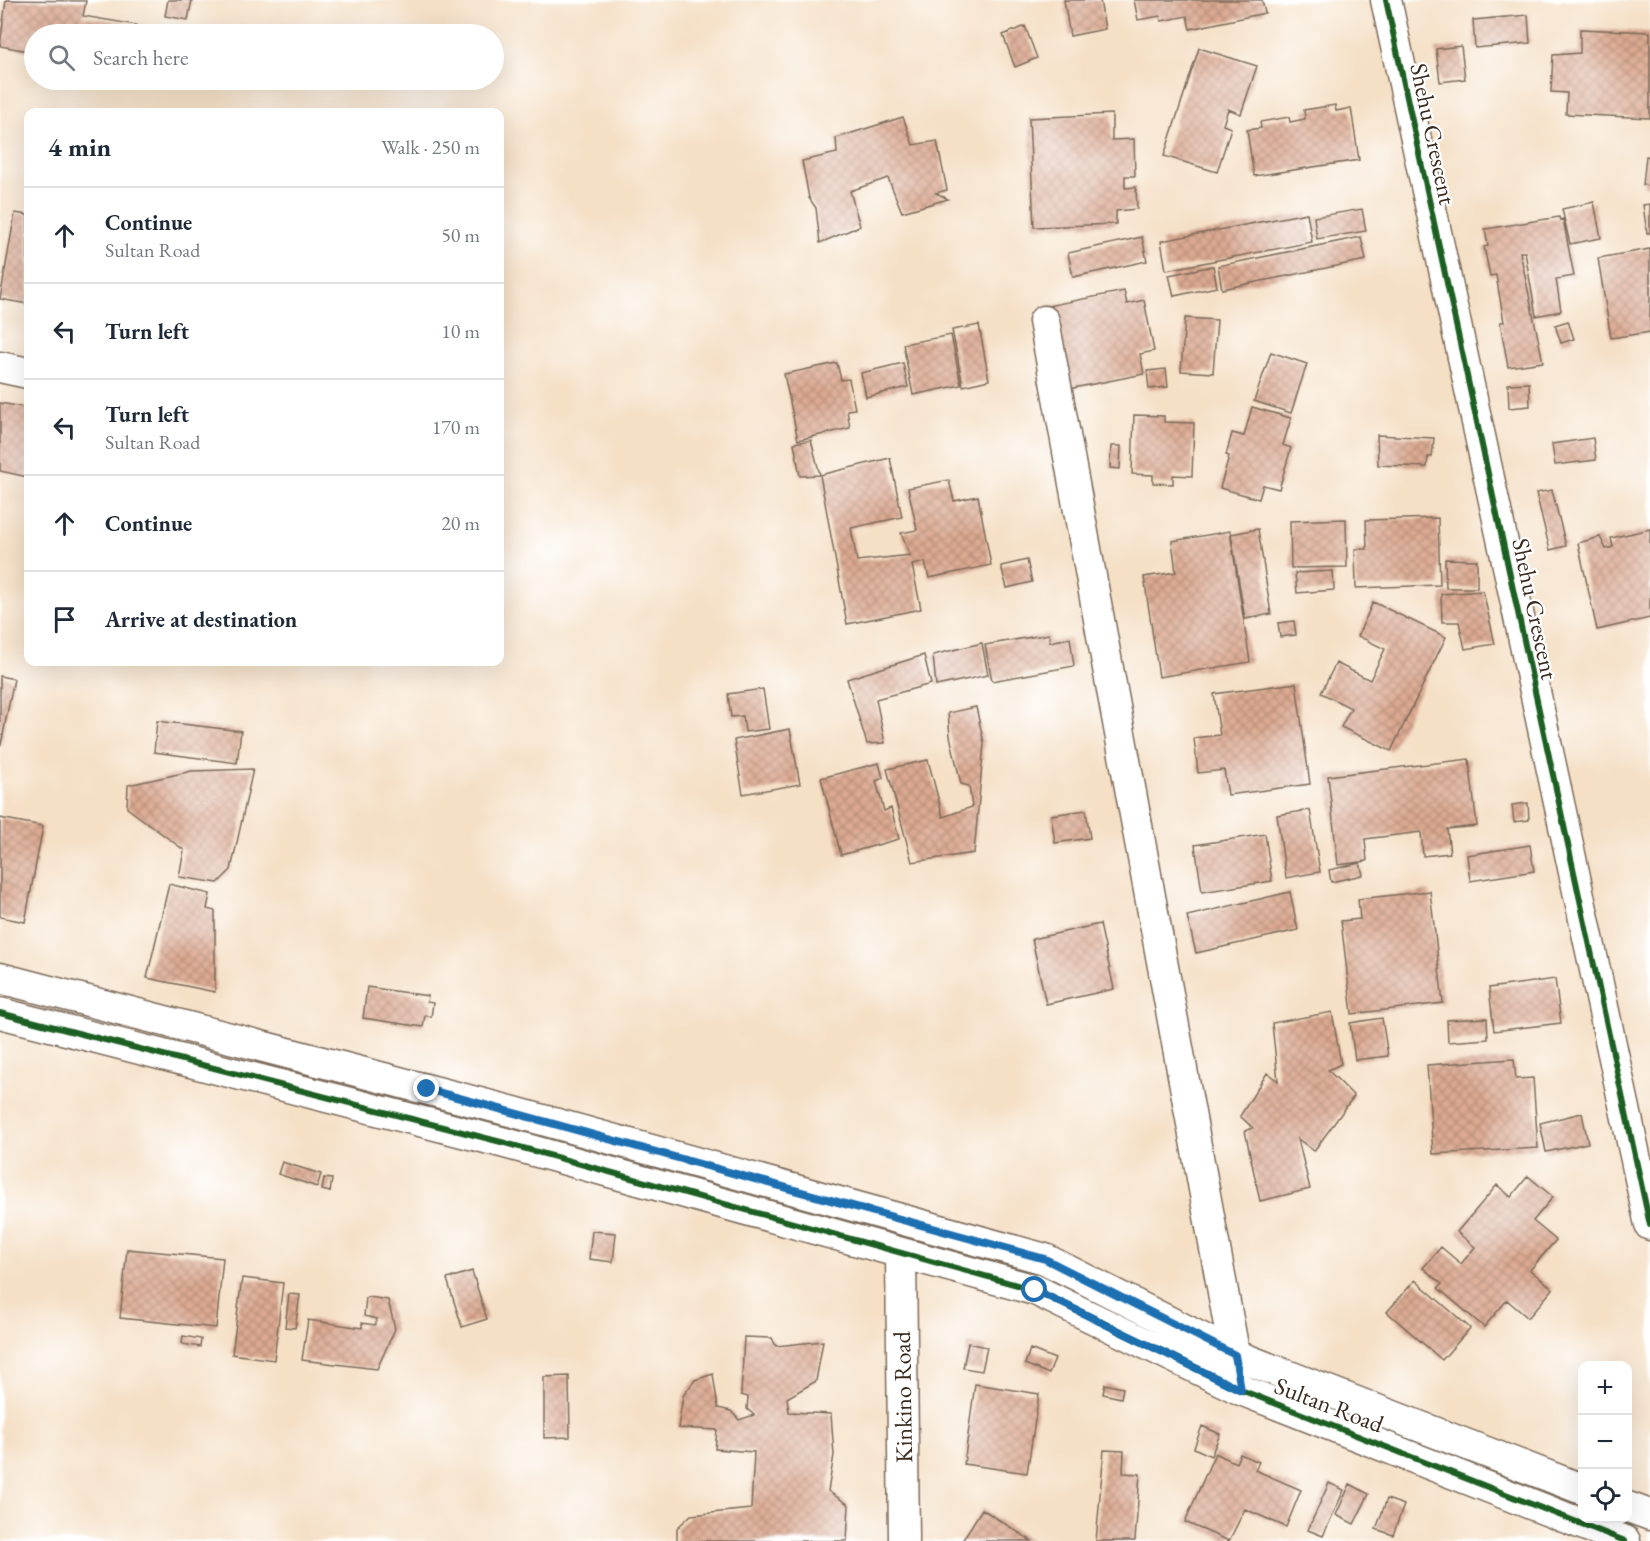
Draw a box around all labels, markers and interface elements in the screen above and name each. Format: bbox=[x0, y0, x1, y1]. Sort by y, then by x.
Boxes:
search box bbox=[24, 24, 504, 90]
icon: search bbox=[45, 41, 78, 74]
text: Search here bbox=[93, 43, 188, 72]
street label: Shehu Crescent bbox=[1403, 60, 1464, 208]
text: 4 min bbox=[48, 130, 111, 164]
text: Walk · 250 m bbox=[381, 134, 480, 160]
text: Continue bbox=[105, 208, 192, 237]
icon: ahead bbox=[48, 219, 81, 252]
text: 50 m bbox=[441, 222, 480, 248]
text: Sultan Road bbox=[105, 237, 200, 263]
icon: left bbox=[48, 315, 81, 348]
text: Turn left bbox=[105, 317, 189, 346]
text: 10 m bbox=[441, 318, 480, 344]
text: Turn left bbox=[105, 400, 189, 429]
icon: left bbox=[48, 411, 81, 444]
text: 170 m bbox=[432, 414, 480, 440]
text: Sultan Road bbox=[105, 429, 200, 455]
icon: ahead bbox=[48, 507, 81, 540]
text: Continue bbox=[105, 509, 192, 538]
text: 20 m bbox=[441, 510, 480, 536]
street label: Shehu Crescent bbox=[1505, 535, 1566, 683]
icon: arrive bbox=[48, 603, 81, 636]
text: Arrive at destination bbox=[105, 605, 297, 634]
route end bbox=[413, 1075, 439, 1101]
route start bbox=[1021, 1276, 1047, 1302]
street label: Kinkino Road bbox=[886, 1330, 919, 1463]
map controls bbox=[1578, 1361, 1632, 1523]
button: + bbox=[1578, 1361, 1632, 1415]
street label: Sultan Road bbox=[1270, 1370, 1389, 1440]
button: − bbox=[1578, 1415, 1632, 1469]
button: locate bbox=[1578, 1469, 1632, 1523]

